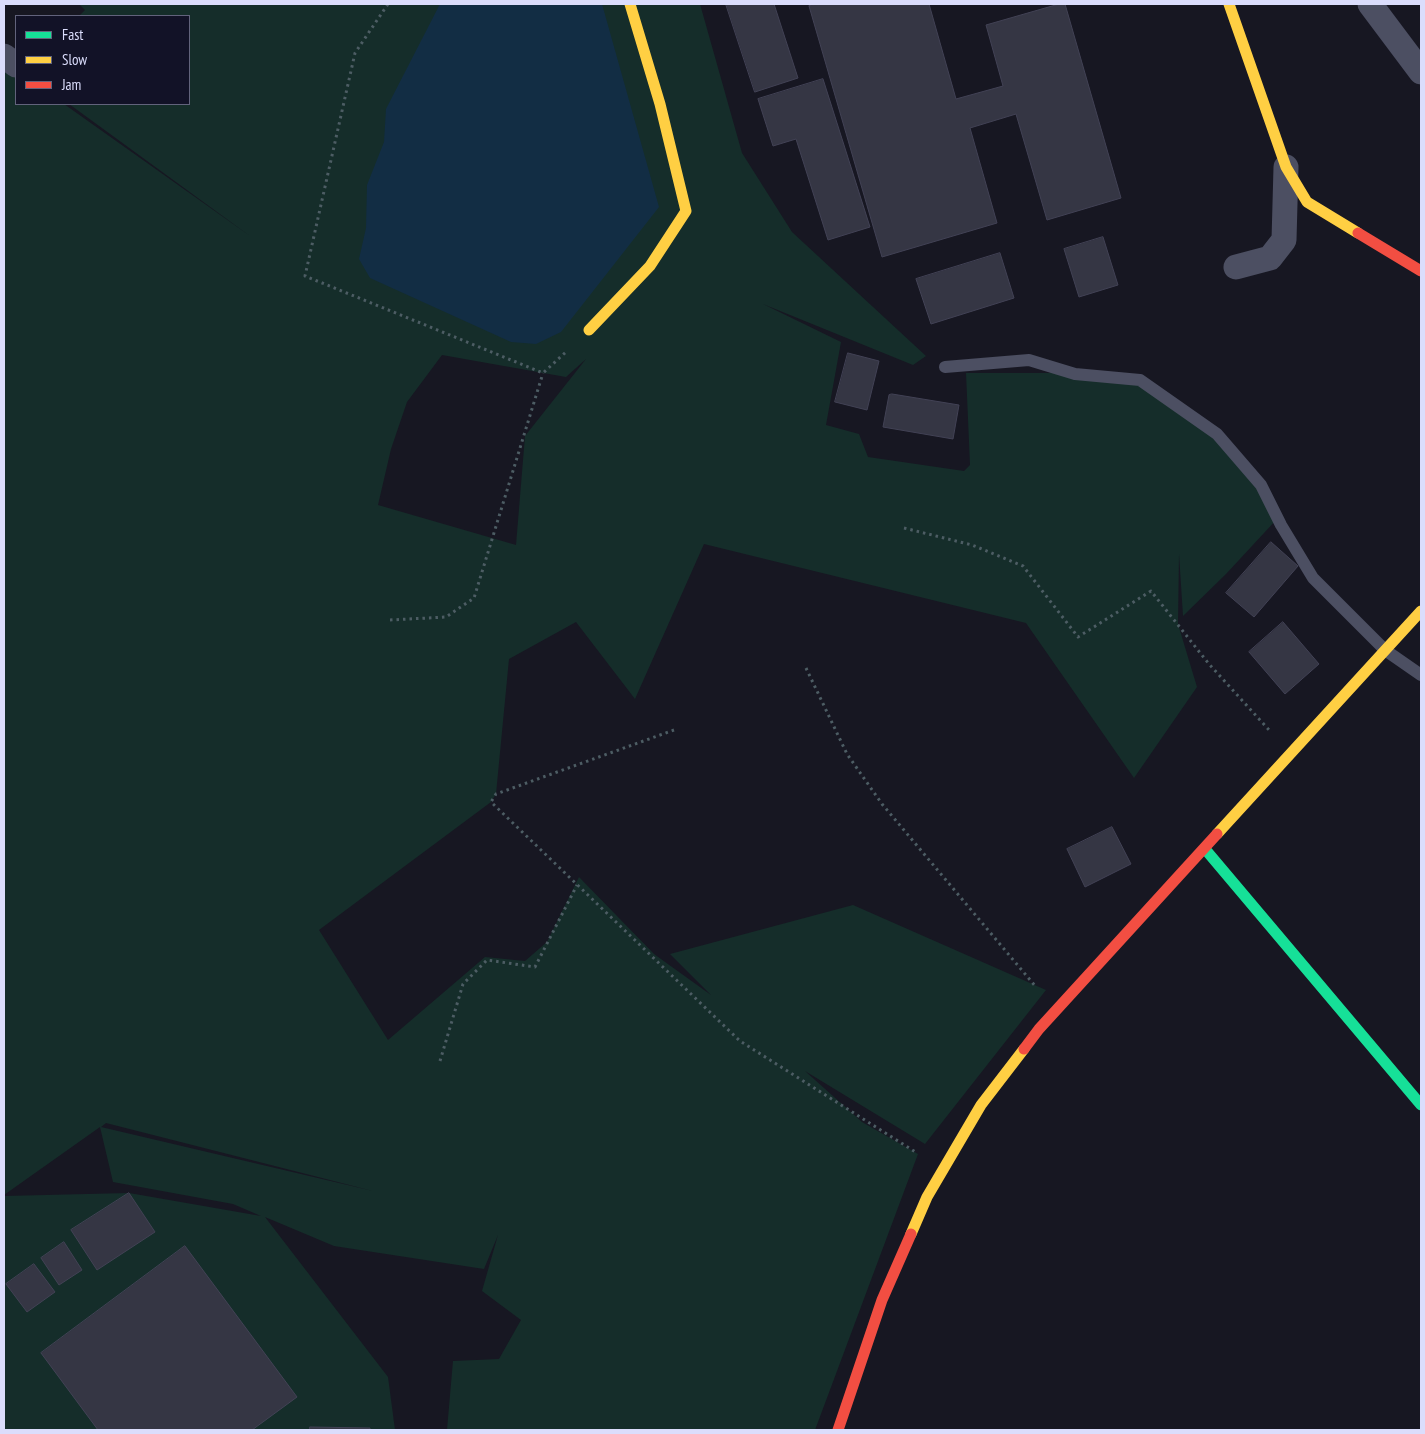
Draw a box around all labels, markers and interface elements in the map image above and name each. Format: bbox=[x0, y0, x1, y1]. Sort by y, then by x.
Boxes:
legend bbox=[15, 15, 190, 105]
text: Fast bbox=[62, 25, 83, 44]
text: Slow bbox=[62, 50, 87, 69]
text: Jam bbox=[62, 75, 81, 94]

